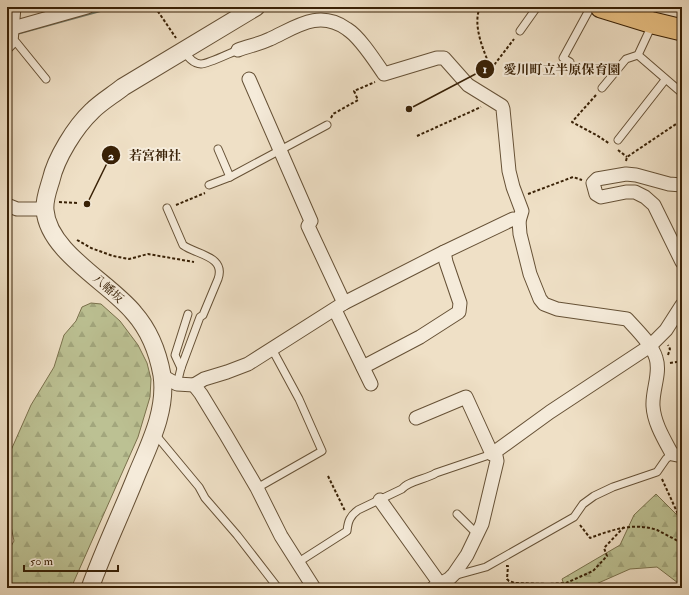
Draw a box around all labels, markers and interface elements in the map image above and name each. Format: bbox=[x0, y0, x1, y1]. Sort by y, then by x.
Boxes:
callout: 愛川町立半原保育園 bbox=[475, 57, 628, 82]
text: 1 bbox=[483, 62, 487, 77]
text: 愛川町立半原保育園 bbox=[503, 62, 621, 78]
callout: 若宮神社 bbox=[101, 143, 189, 168]
text: 若宮神社 bbox=[129, 148, 181, 164]
text: 2 bbox=[108, 149, 114, 164]
street label: 八幡坂 bbox=[90, 271, 126, 307]
scale bar bbox=[24, 547, 118, 573]
text: 50 m bbox=[30, 554, 54, 569]

